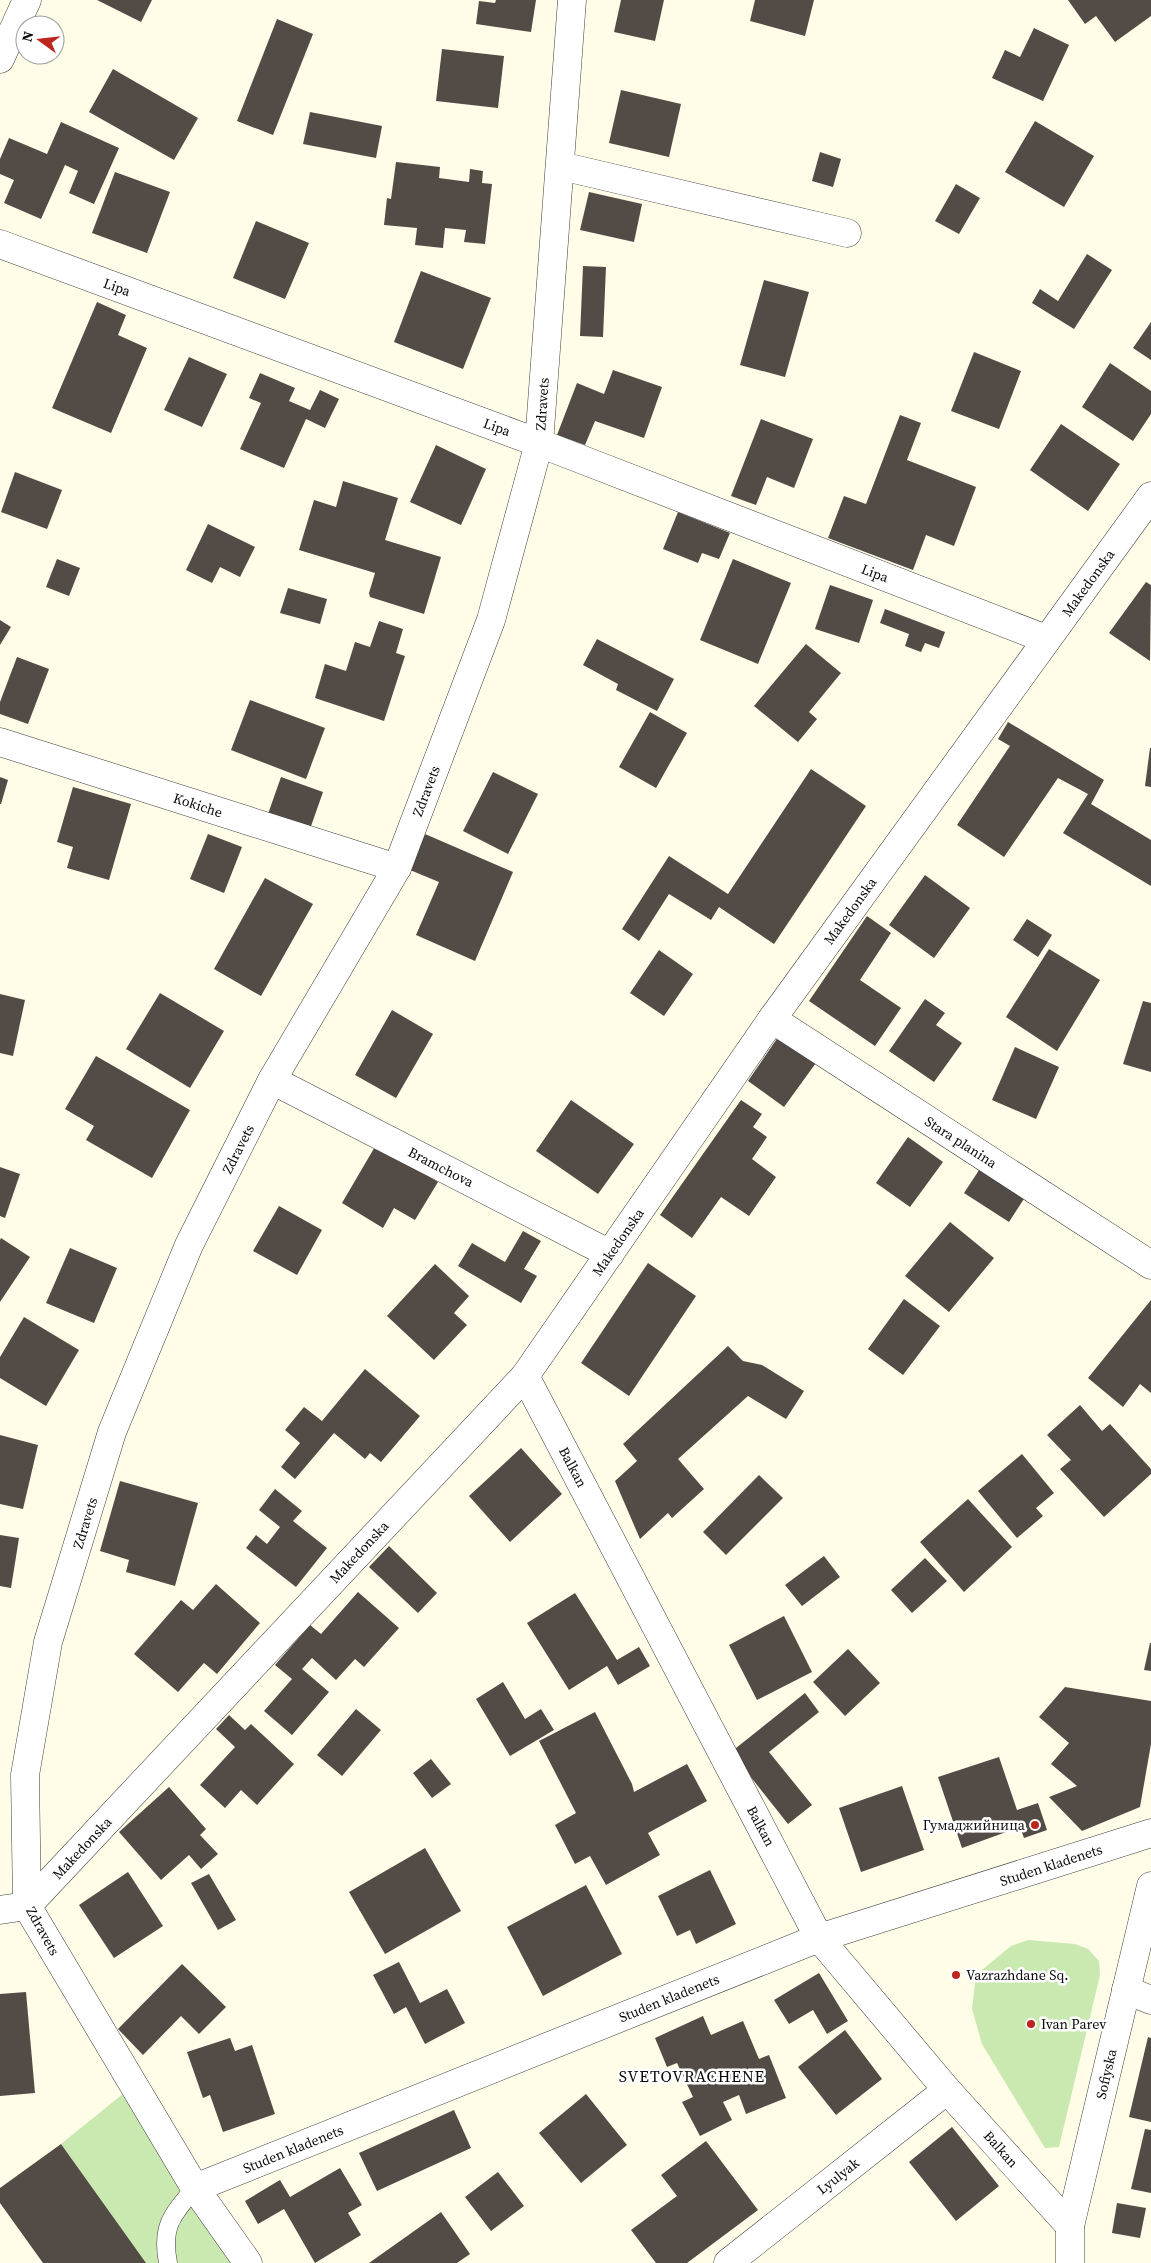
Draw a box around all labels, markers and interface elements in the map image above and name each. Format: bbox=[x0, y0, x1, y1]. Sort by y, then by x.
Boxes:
north arrow bbox=[15, 15, 65, 65]
text: N bbox=[16, 29, 38, 44]
street label: Lipa bbox=[101, 273, 134, 301]
street label: Zdravets bbox=[530, 377, 554, 431]
street label: Lipa bbox=[481, 413, 514, 441]
street label: Makedonska bbox=[1057, 545, 1120, 621]
street label: Lipa bbox=[858, 559, 892, 588]
street label: Zdravets bbox=[407, 763, 445, 819]
street label: Kokiche bbox=[171, 788, 225, 822]
street label: Makedonska bbox=[819, 873, 882, 949]
street label: Stara planina bbox=[921, 1111, 1002, 1173]
street label: Zdravets bbox=[217, 1121, 259, 1177]
street label: Bramchova bbox=[405, 1142, 478, 1192]
street label: Makedonska bbox=[587, 1203, 649, 1280]
street label: Balkan bbox=[554, 1443, 592, 1491]
street label: Zdravets bbox=[68, 1495, 102, 1551]
street label: Makedonska bbox=[325, 1516, 394, 1588]
street label: Balkan bbox=[742, 1802, 780, 1850]
street label: Makedonska bbox=[48, 1812, 117, 1884]
place label: Гумаджийница bbox=[923, 1815, 1026, 1835]
marker: Гумаджийница bbox=[1029, 1819, 1041, 1831]
street label: Studen kladenets bbox=[997, 1839, 1105, 1891]
street label: Zdravets bbox=[21, 1903, 65, 1959]
place label: Vazrazhdane Sq. bbox=[966, 1965, 1068, 1985]
street label: Studen kladenets bbox=[616, 1969, 722, 2027]
marker: Vazrazhdane Sq. bbox=[950, 1969, 962, 1981]
place label: Ivan Parev bbox=[1041, 2014, 1106, 2034]
marker: Ivan Parev bbox=[1025, 2018, 1037, 2030]
street label: Sofiyska bbox=[1091, 2046, 1122, 2101]
district label: SVETOVRACHENE bbox=[619, 2065, 765, 2087]
street label: Studen kladenets bbox=[240, 2120, 346, 2178]
street label: Balkan bbox=[979, 2126, 1023, 2172]
street label: Lyulyak bbox=[813, 2153, 864, 2199]

